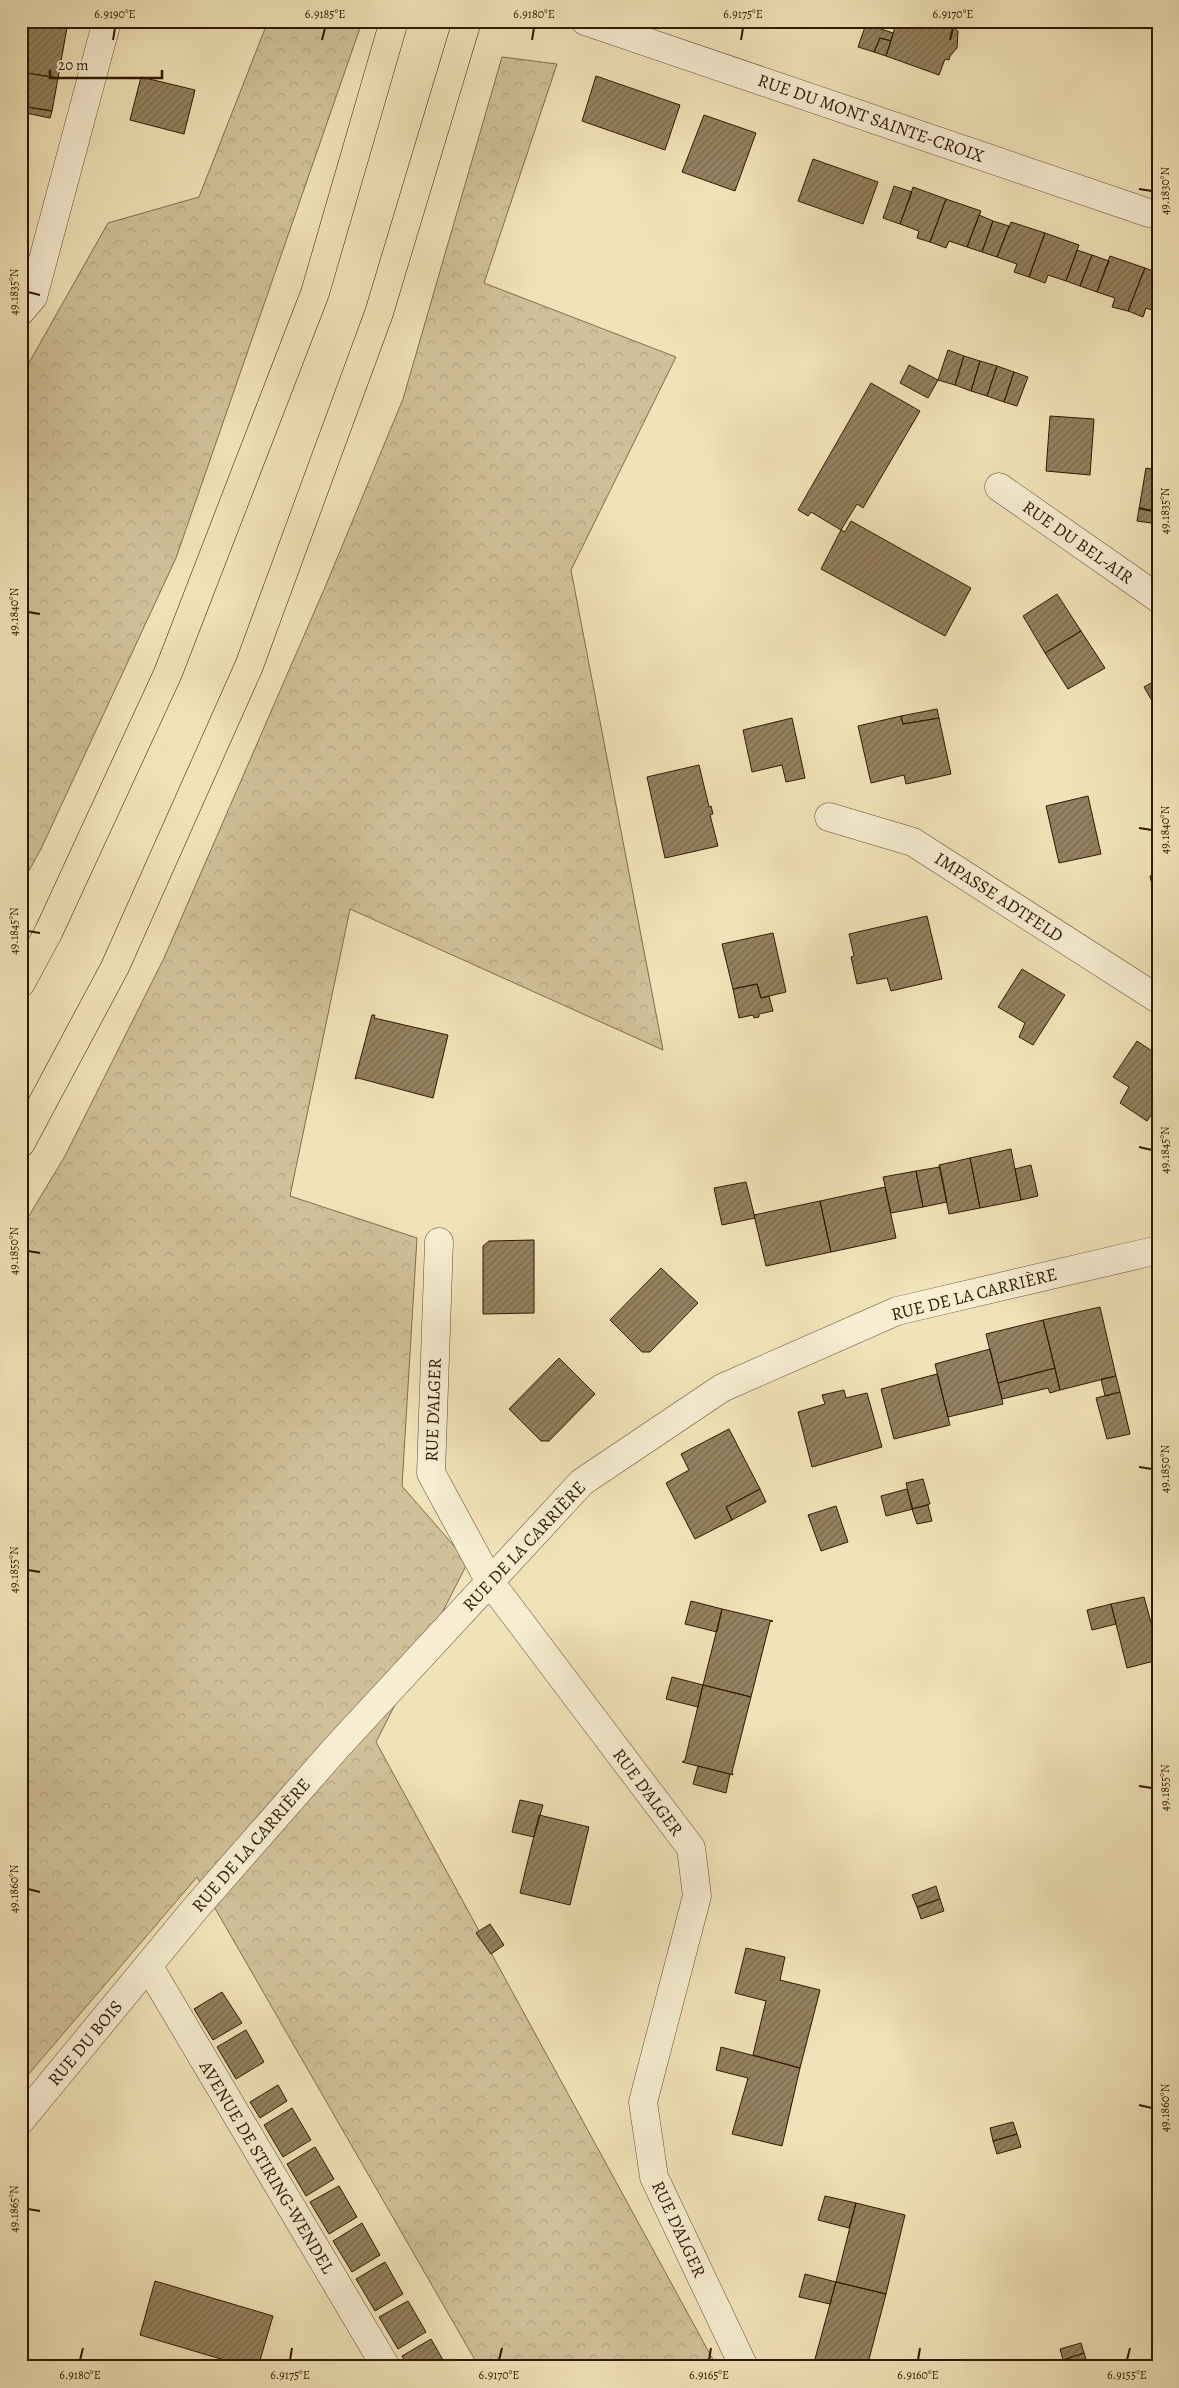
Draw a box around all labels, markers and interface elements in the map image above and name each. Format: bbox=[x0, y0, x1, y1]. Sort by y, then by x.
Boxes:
text: 6.9190°E bbox=[94, 6, 136, 22]
text: 6.9185°E bbox=[305, 6, 345, 22]
text: 6.9180°E bbox=[513, 6, 555, 22]
text: 6.9175°E bbox=[723, 6, 763, 22]
text: 6.9170°E bbox=[933, 6, 973, 22]
scale bar bbox=[50, 48, 162, 80]
text: 20 m bbox=[58, 55, 89, 75]
street label: RUE DU MONT SAINTE-CROIX bbox=[755, 68, 988, 168]
text: 49.1830°N bbox=[1157, 167, 1173, 215]
text: 49.1835°N bbox=[6, 268, 22, 315]
text: 49.1835°N bbox=[1157, 487, 1173, 534]
street label: RUE DU BEL-AIR bbox=[1018, 495, 1138, 589]
text: 49.1840°N bbox=[6, 587, 22, 636]
text: 49.1840°N bbox=[1157, 805, 1173, 854]
street label: IMPASSE ADTFELD bbox=[930, 846, 1068, 948]
text: 49.1845°N bbox=[6, 907, 22, 955]
text: 49.1845°N bbox=[1157, 1126, 1173, 1174]
text: 49.1850°N bbox=[6, 1226, 22, 1275]
street label: RUE DE LA CARRIÈRE bbox=[889, 1262, 1059, 1326]
street label: RUE D'ALGER bbox=[419, 1358, 447, 1462]
text: 49.1850°N bbox=[1157, 1444, 1173, 1493]
street label: RUE DE LA CARRIÈRE bbox=[457, 1476, 591, 1616]
text: 49.1855°N bbox=[6, 1546, 22, 1594]
street label: RUE D'ALGER bbox=[607, 1743, 689, 1841]
text: 49.1855°N bbox=[1157, 1764, 1173, 1812]
street label: RUE DE LA CARRIÈRE bbox=[186, 1773, 316, 1917]
text: 49.1860°N bbox=[6, 1864, 22, 1913]
street label: RUE DU BOIS bbox=[42, 1995, 128, 2091]
street label: AVENUE DE STIRING-WENDEL bbox=[193, 2055, 341, 2279]
text: 49.1860°N bbox=[1157, 2083, 1173, 2132]
street label: RUE D'ALGER bbox=[646, 2177, 712, 2281]
text: 49.1865°N bbox=[6, 2185, 22, 2233]
text: 6.9180°E bbox=[59, 2367, 101, 2383]
text: 6.9175°E bbox=[270, 2367, 310, 2383]
text: 6.9170°E bbox=[479, 2367, 519, 2383]
text: 6.9165°E bbox=[689, 2367, 729, 2383]
text: 6.9160°E bbox=[897, 2367, 939, 2383]
text: 6.9155°E bbox=[1107, 2367, 1147, 2383]

